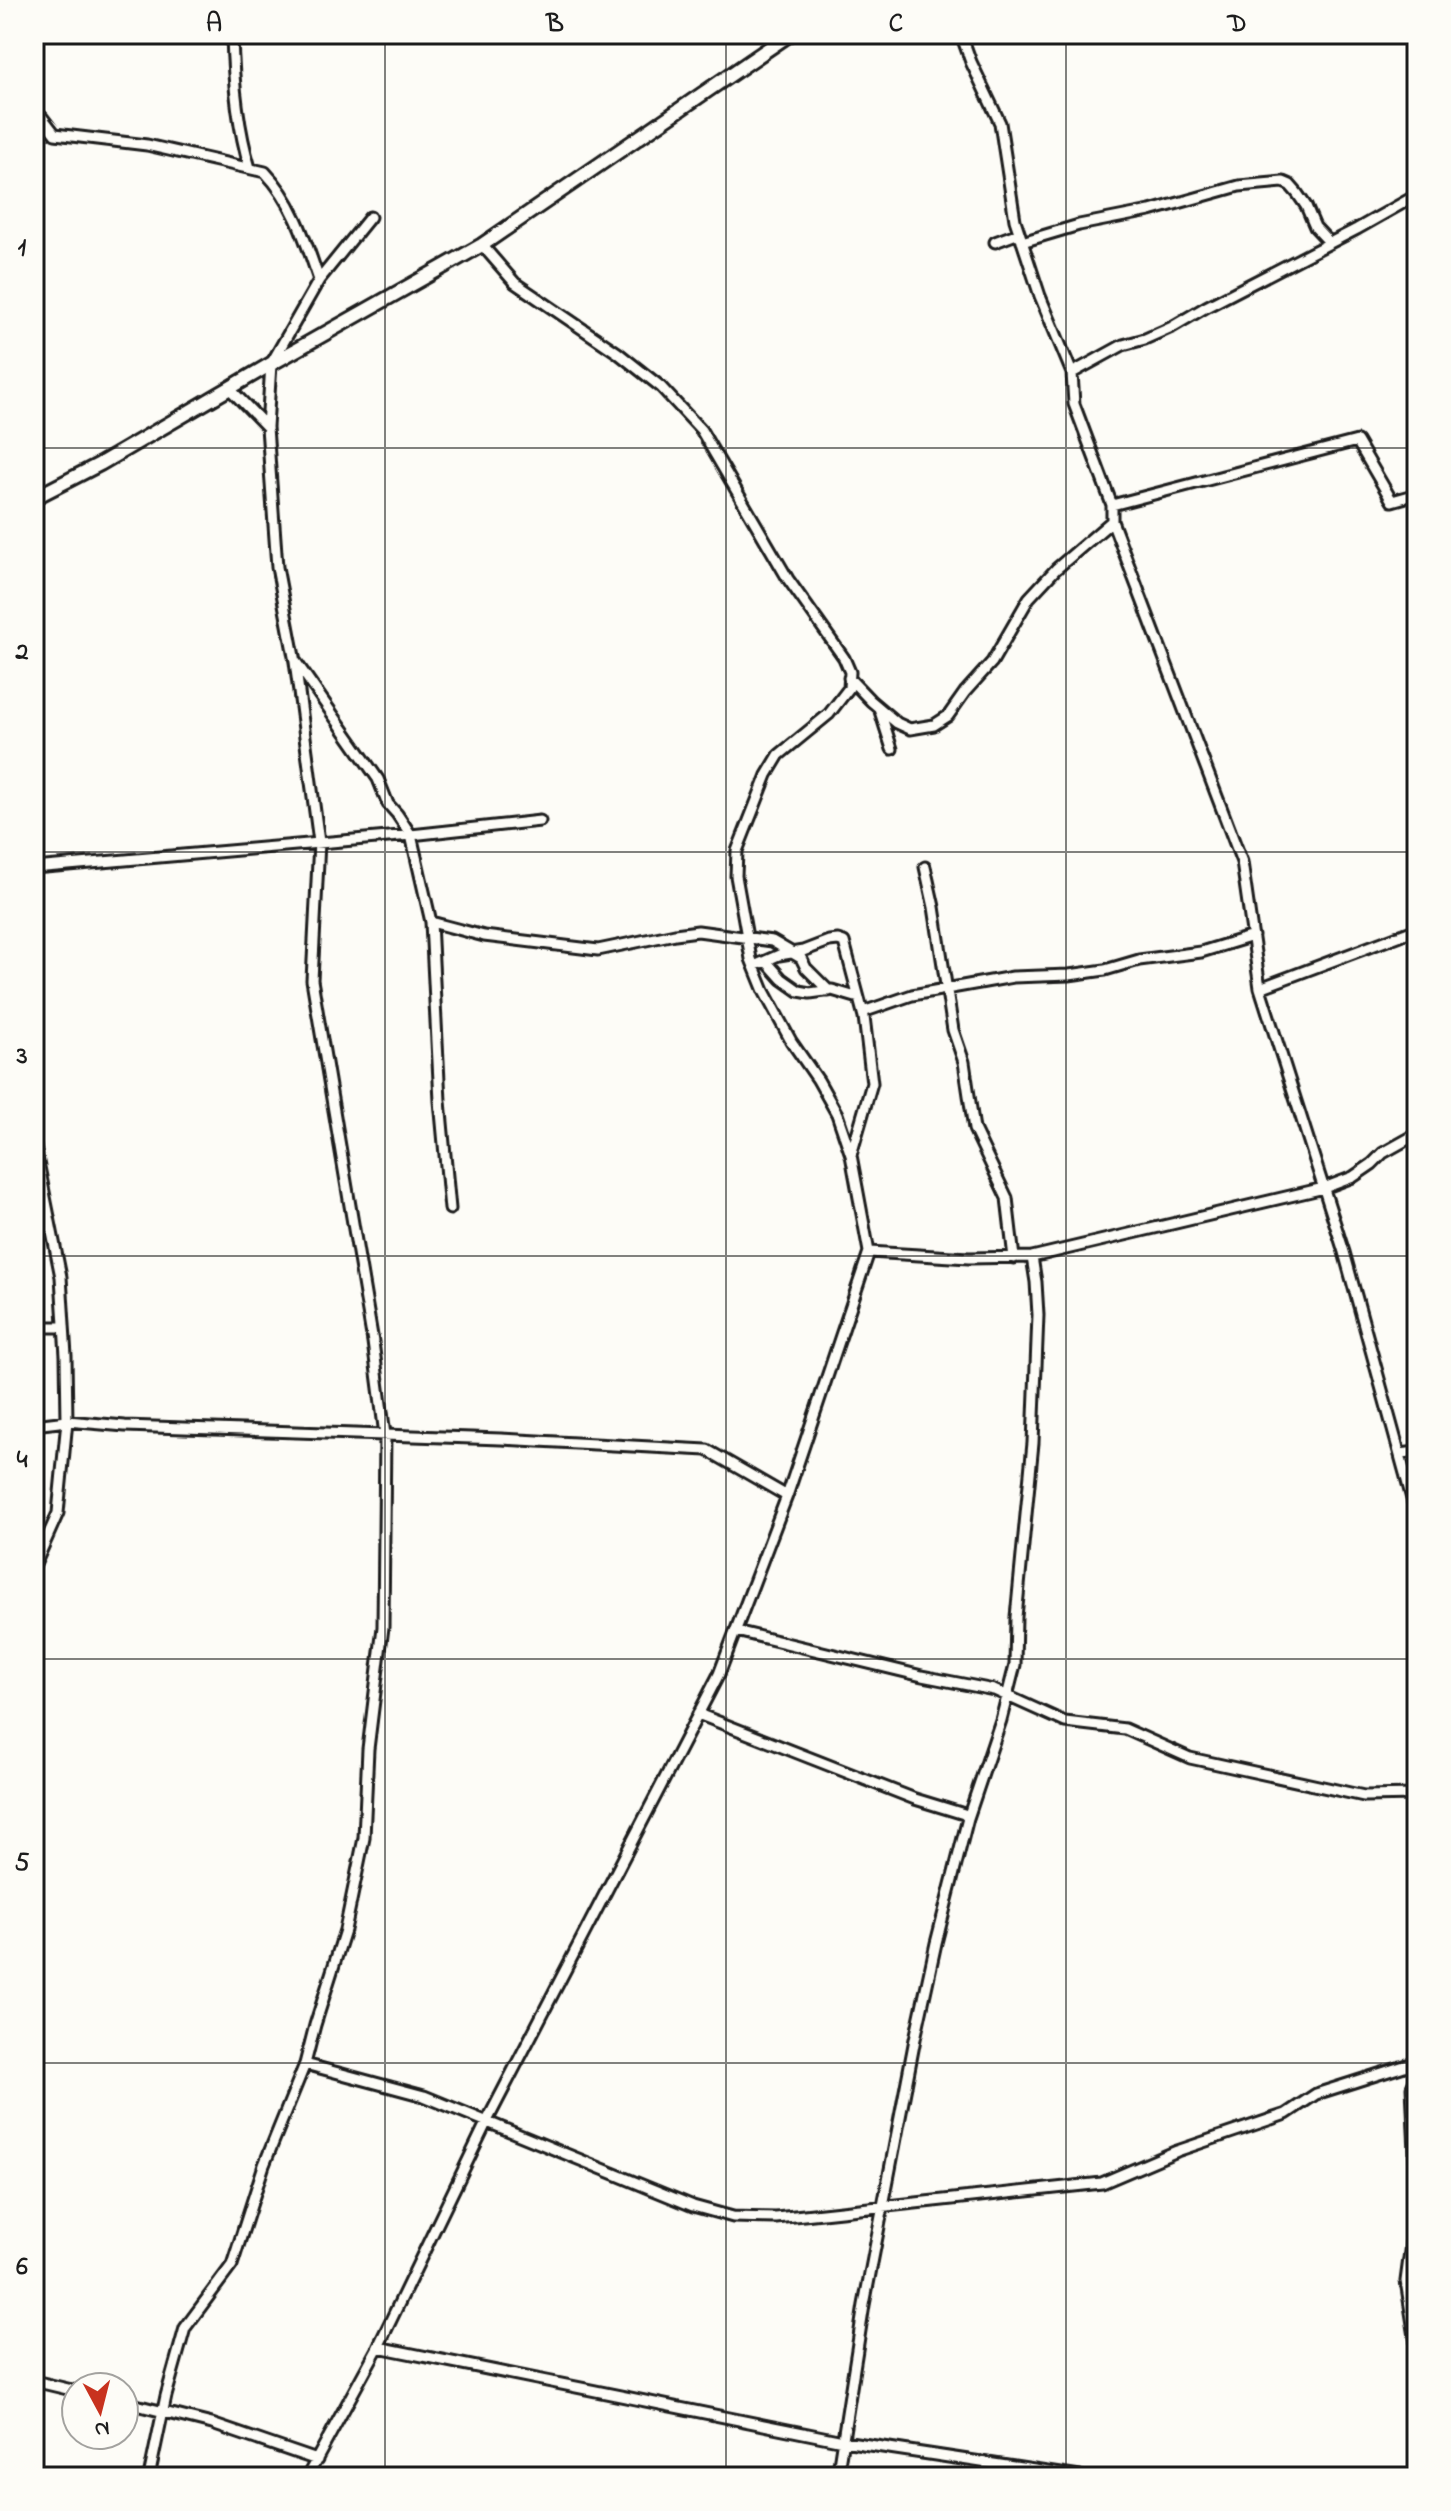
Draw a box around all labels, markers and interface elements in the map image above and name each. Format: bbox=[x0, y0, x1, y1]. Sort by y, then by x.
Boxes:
text: A bbox=[206, 6, 222, 44]
text: B bbox=[545, 6, 564, 44]
text: C bbox=[889, 6, 903, 44]
text: D bbox=[1226, 6, 1247, 44]
text: 1 bbox=[18, 230, 27, 268]
text: 2 bbox=[15, 634, 29, 672]
text: 3 bbox=[16, 1038, 28, 1076]
text: 4 bbox=[17, 1442, 28, 1480]
text: 5 bbox=[15, 1845, 30, 1883]
text: 6 bbox=[16, 2249, 28, 2287]
north arrow bbox=[60, 2371, 140, 2451]
text: N bbox=[93, 2411, 111, 2445]

